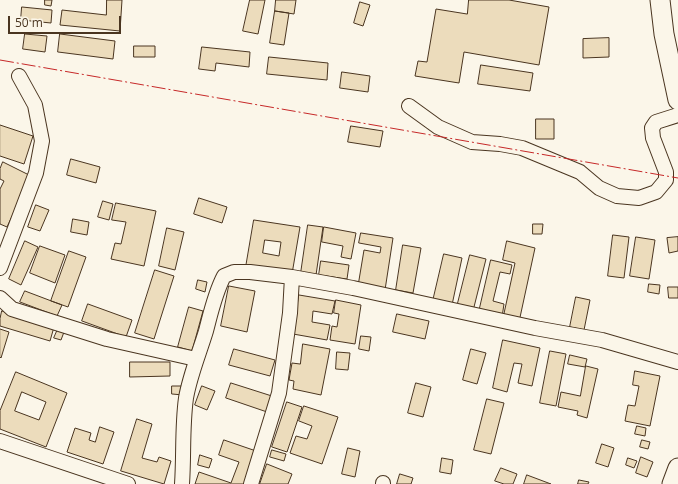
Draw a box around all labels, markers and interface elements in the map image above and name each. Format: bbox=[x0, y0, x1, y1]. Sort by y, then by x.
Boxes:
scale bar bbox=[10, 8, 123, 34]
text: 50 m bbox=[15, 14, 43, 31]

